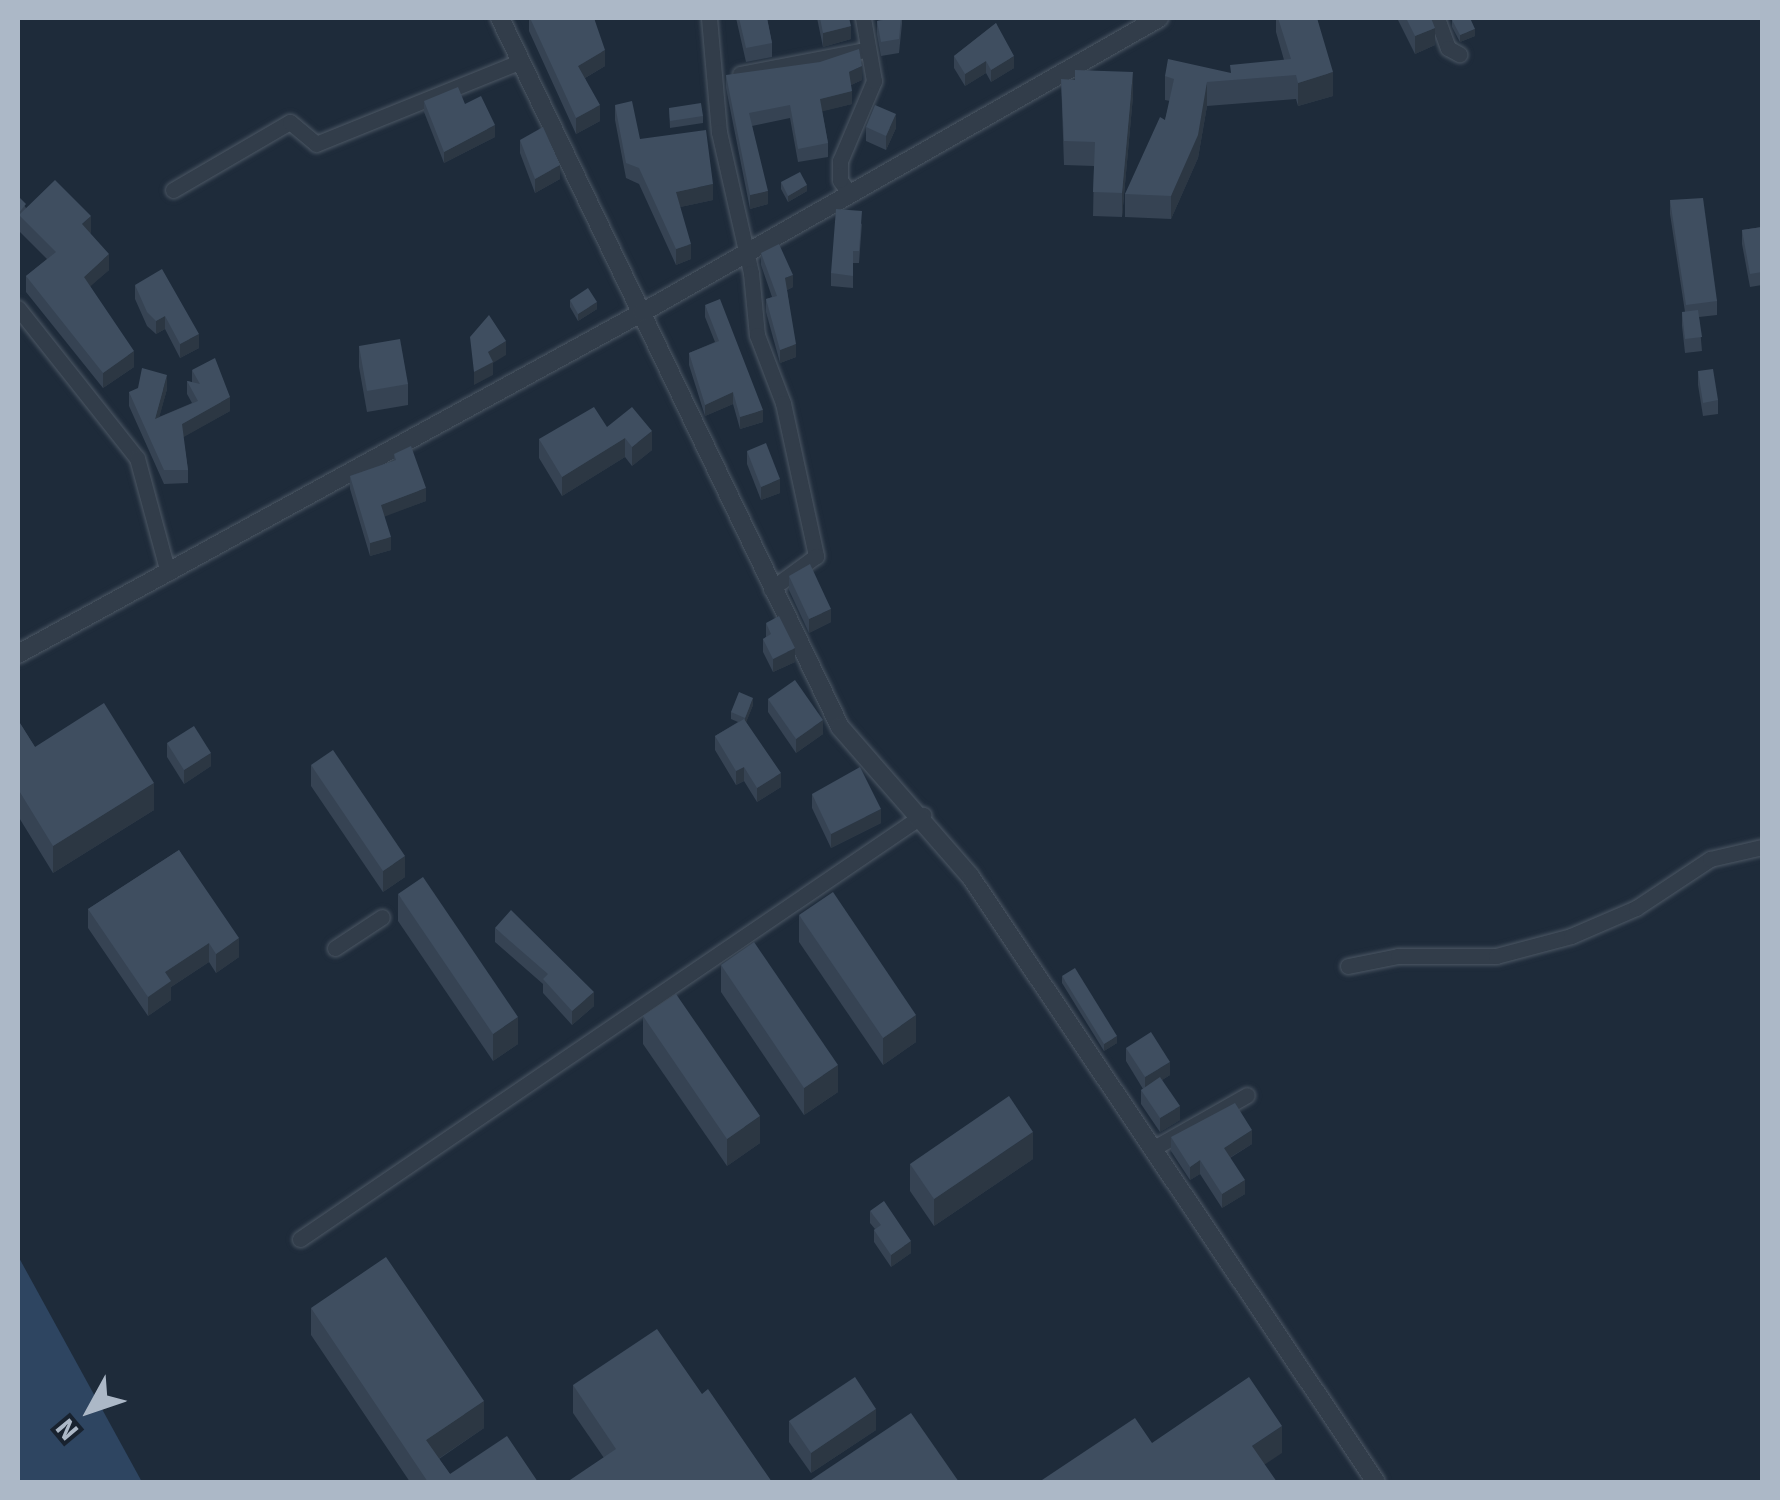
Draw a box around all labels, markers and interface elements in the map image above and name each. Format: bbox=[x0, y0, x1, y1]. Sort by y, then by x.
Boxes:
north arrow bbox=[40, 1360, 140, 1460]
text: N bbox=[46, 1409, 88, 1449]

